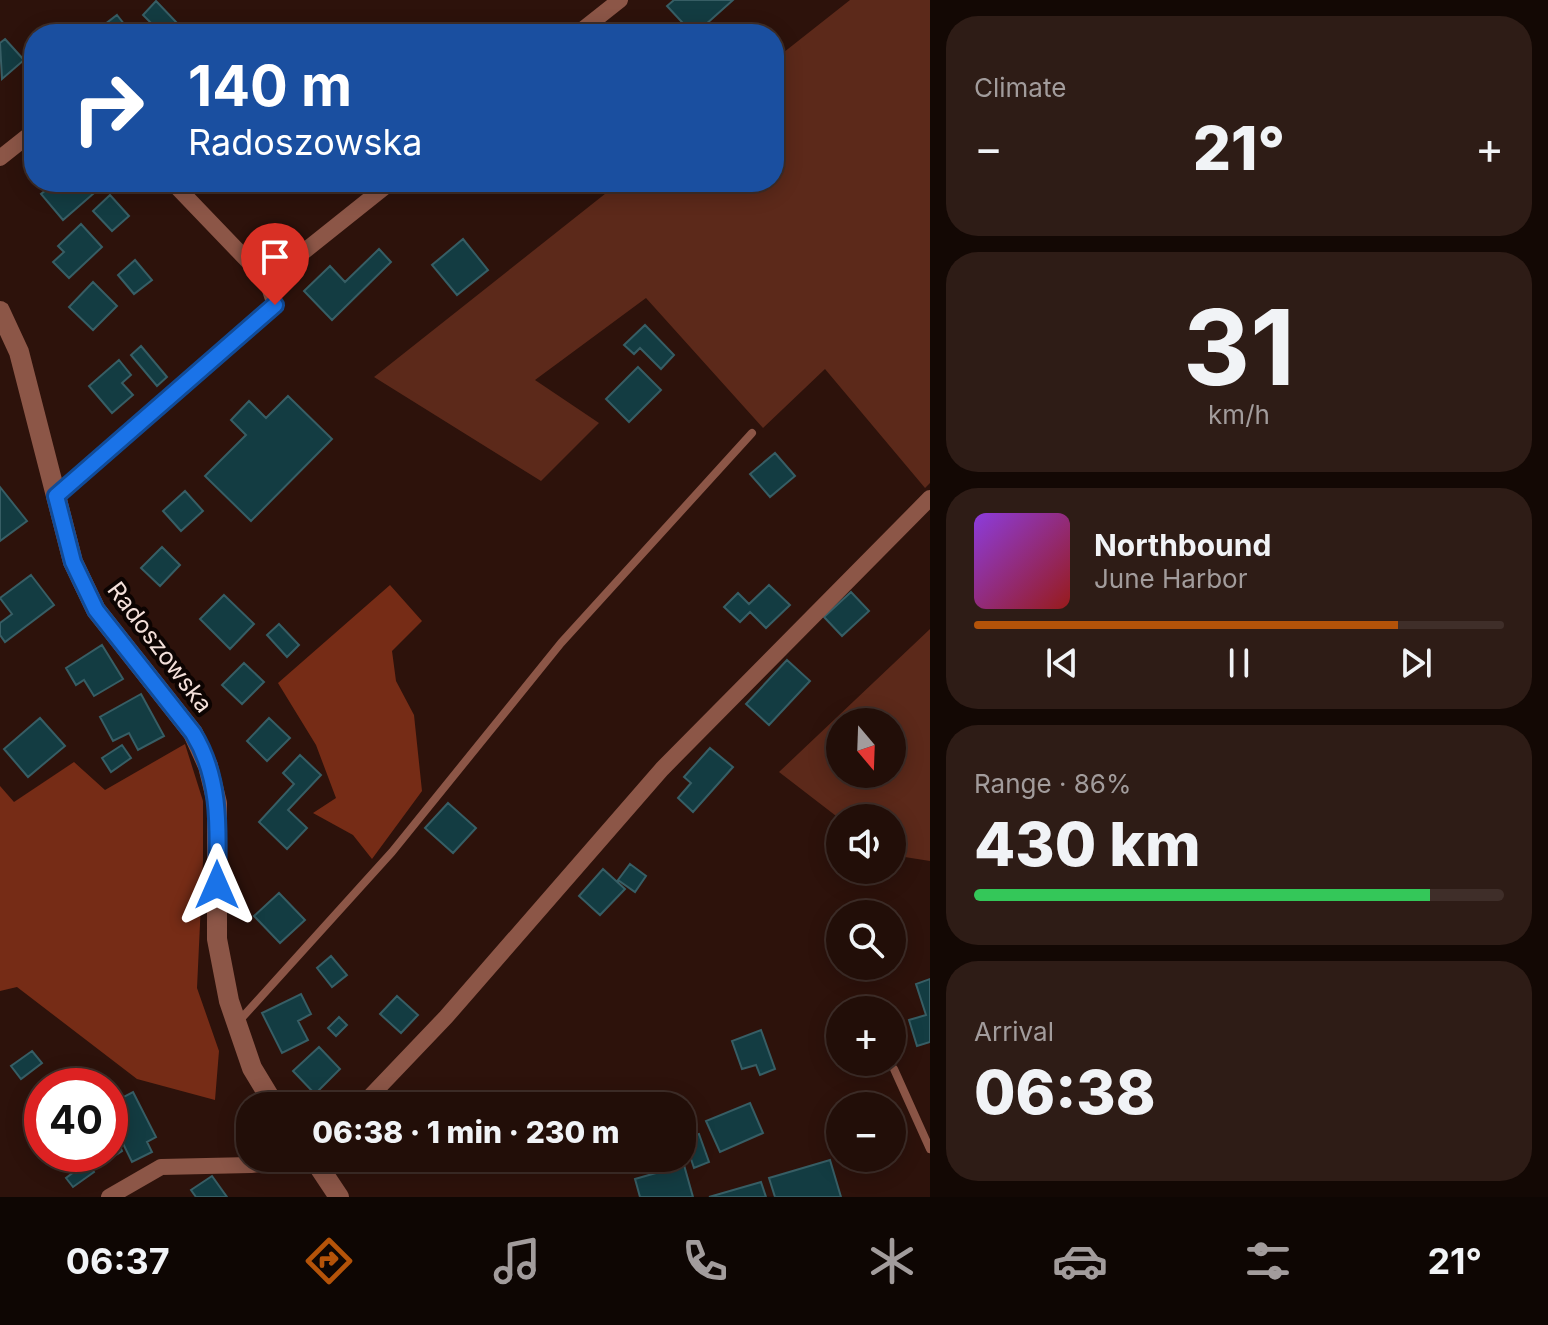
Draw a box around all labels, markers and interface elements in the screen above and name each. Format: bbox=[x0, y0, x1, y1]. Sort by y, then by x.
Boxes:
text: 140 m bbox=[188, 52, 352, 120]
icon: right bbox=[56, 56, 160, 160]
text: Climate bbox=[974, 72, 1066, 103]
text: 21° bbox=[1193, 112, 1285, 184]
text: Radoszowska bbox=[188, 120, 423, 164]
text: − bbox=[974, 121, 1003, 175]
text: + bbox=[1475, 121, 1504, 175]
pin bbox=[241, 223, 309, 305]
icon: arrive bbox=[253, 235, 297, 279]
text: 31 bbox=[1183, 284, 1295, 410]
text: km/h bbox=[1208, 399, 1270, 430]
text: Northbound bbox=[1094, 527, 1271, 563]
text: June Harbor bbox=[1094, 563, 1247, 594]
street label: Radoszowska bbox=[101, 576, 219, 718]
icon: previous bbox=[1040, 641, 1084, 685]
icon: pause bbox=[1217, 641, 1261, 685]
icon: next bbox=[1394, 641, 1438, 685]
north arrow bbox=[826, 708, 906, 788]
map controls bbox=[826, 708, 906, 1172]
text: Range · 86% bbox=[974, 768, 1132, 799]
button: sound bbox=[826, 804, 906, 884]
text: 430 km bbox=[974, 808, 1201, 880]
position arrow bbox=[175, 843, 259, 927]
button: search bbox=[826, 900, 906, 980]
button: + bbox=[826, 996, 906, 1076]
text: Arrival bbox=[974, 1016, 1054, 1047]
text: 06:38 bbox=[974, 1056, 1156, 1128]
speed limit sign: 40 bbox=[24, 1068, 128, 1172]
button: − bbox=[826, 1092, 906, 1172]
text: 06:38 · 1 min · 230 m bbox=[312, 1114, 620, 1150]
icon: directions bbox=[301, 1233, 357, 1289]
icon: music bbox=[489, 1233, 545, 1289]
icon: phone bbox=[677, 1233, 733, 1289]
icon: climate bbox=[864, 1233, 920, 1289]
icon: car bbox=[1052, 1233, 1108, 1289]
icon: filters bbox=[1240, 1233, 1296, 1289]
text: 06:37 bbox=[66, 1239, 170, 1283]
text: 21° bbox=[1427, 1239, 1482, 1283]

